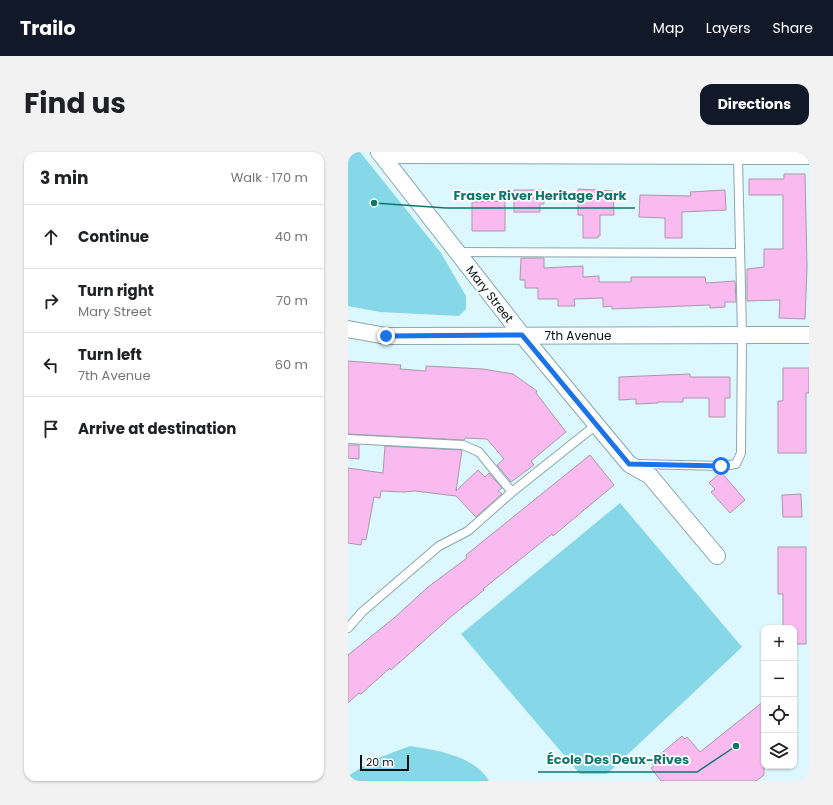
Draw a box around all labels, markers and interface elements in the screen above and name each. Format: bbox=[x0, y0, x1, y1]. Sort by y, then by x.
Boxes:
text: Trailo bbox=[20, 15, 76, 42]
text: Map bbox=[653, 18, 684, 38]
text: Layers bbox=[706, 18, 750, 38]
text: Share bbox=[772, 18, 813, 38]
text: Find us bbox=[24, 84, 126, 123]
button: Directions bbox=[700, 84, 809, 125]
text: 3 min bbox=[40, 166, 88, 190]
text: Walk · 170 m bbox=[231, 168, 308, 187]
callout: Fraser River Heritage Park bbox=[446, 183, 635, 208]
text: Fraser River Heritage Park bbox=[453, 186, 627, 205]
icon: ahead bbox=[40, 226, 62, 248]
text: Continue bbox=[78, 226, 149, 247]
text: 40 m bbox=[275, 227, 308, 246]
street label: Mary Street bbox=[462, 262, 518, 326]
text: Turn right bbox=[78, 280, 154, 301]
icon: right bbox=[40, 290, 62, 312]
text: 70 m bbox=[276, 291, 308, 310]
text: Mary Street bbox=[78, 302, 152, 321]
route end bbox=[377, 327, 395, 345]
street label: 7th Avenue bbox=[545, 327, 611, 344]
text: Turn left bbox=[78, 344, 142, 365]
icon: left bbox=[40, 354, 62, 376]
text: 60 m bbox=[275, 355, 308, 374]
text: 7th Avenue bbox=[78, 366, 150, 385]
icon: arrive bbox=[40, 418, 62, 440]
text: Arrive at destination bbox=[78, 418, 236, 439]
route start bbox=[712, 457, 730, 475]
map controls bbox=[761, 625, 797, 769]
button: + bbox=[761, 625, 797, 661]
button: − bbox=[761, 661, 797, 697]
button: locate bbox=[761, 697, 797, 733]
button: layers bbox=[761, 733, 797, 769]
callout: École Des Deux-Rives bbox=[538, 747, 697, 772]
text: École Des Deux-Rives bbox=[547, 750, 689, 769]
scale bar bbox=[360, 753, 409, 772]
text: 20 m bbox=[366, 754, 394, 770]

